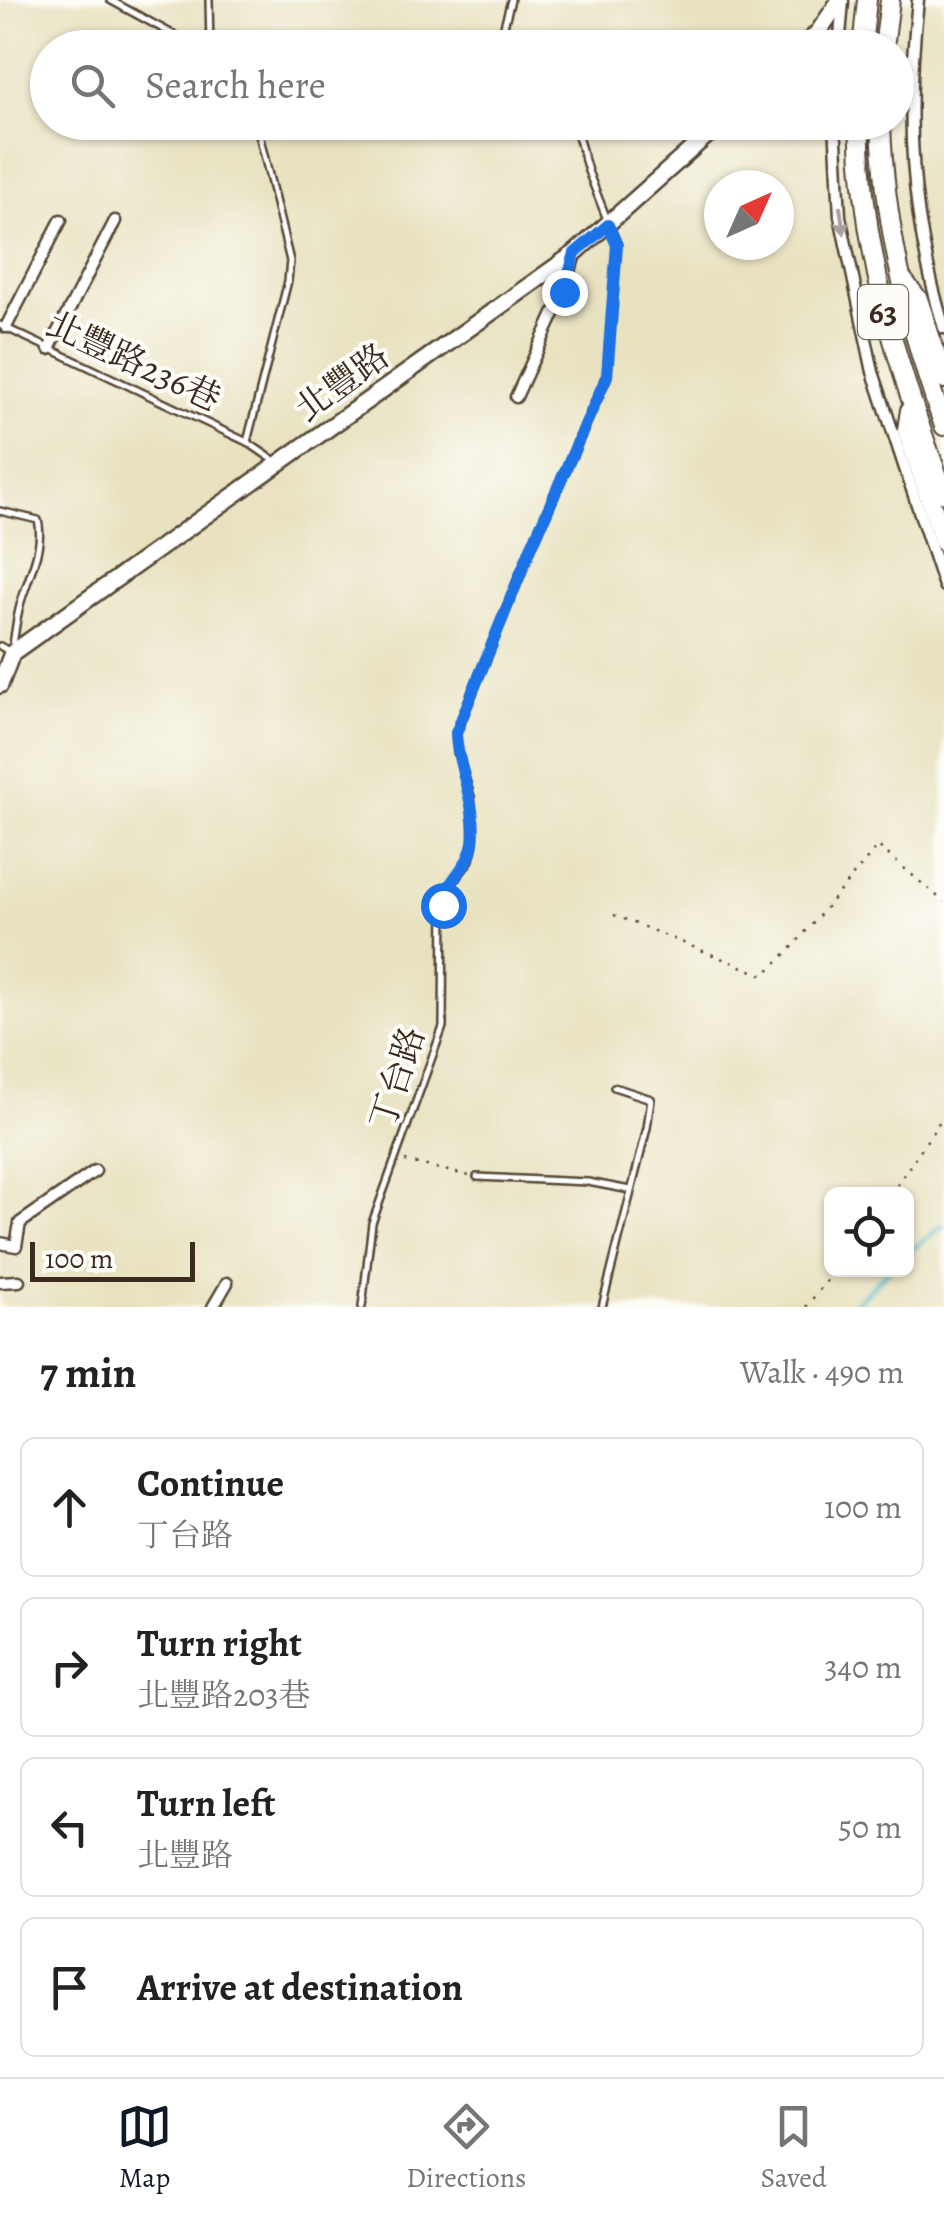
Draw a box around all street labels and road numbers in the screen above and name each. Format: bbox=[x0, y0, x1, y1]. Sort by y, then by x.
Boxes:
road number: 63 bbox=[858, 285, 908, 339]
street label: 北豐路236巷 bbox=[39, 300, 229, 422]
street label: 北豐路 bbox=[285, 332, 399, 432]
street label: 丁台路 bbox=[358, 1021, 436, 1135]

